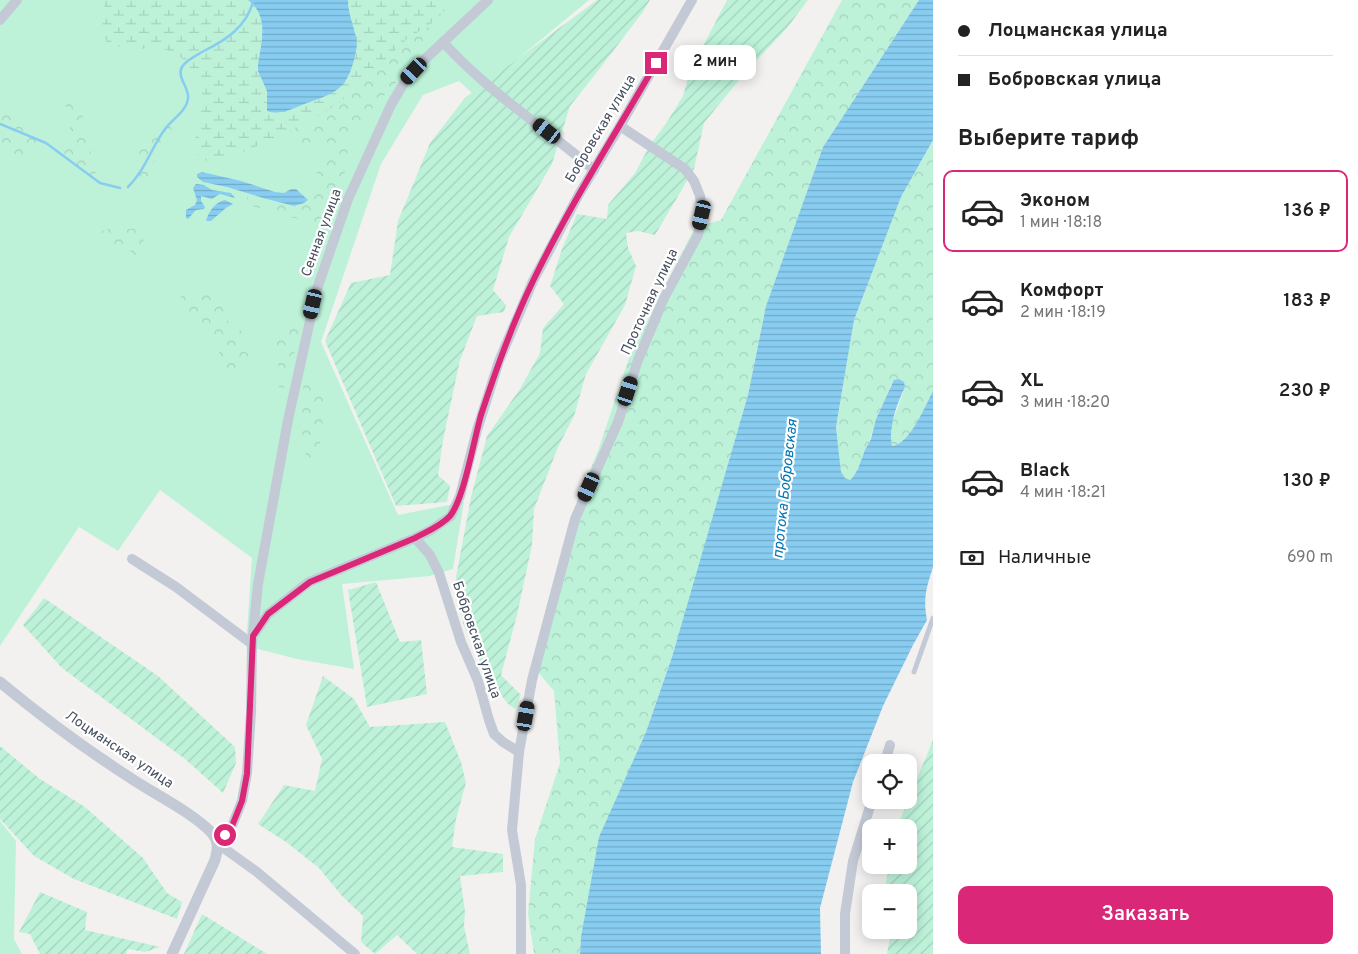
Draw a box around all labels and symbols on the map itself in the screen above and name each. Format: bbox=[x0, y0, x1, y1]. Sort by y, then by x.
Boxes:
callout: 2 мин bbox=[674, 46, 756, 80]
route end bbox=[645, 52, 667, 74]
car bbox=[398, 55, 429, 87]
street label: Бобровская улица bbox=[562, 72, 640, 186]
car bbox=[530, 116, 563, 146]
street label: Сенная улица bbox=[298, 187, 346, 279]
car bbox=[691, 199, 712, 231]
street label: Проточная улица bbox=[618, 246, 682, 358]
car bbox=[302, 288, 323, 320]
car bbox=[616, 374, 639, 408]
water label: протока Бобровская bbox=[769, 418, 803, 560]
car bbox=[576, 470, 601, 504]
street label: Бобровская улица bbox=[448, 579, 504, 701]
car bbox=[516, 700, 535, 732]
street label: Лоцманская улица bbox=[62, 708, 176, 792]
route start bbox=[214, 824, 236, 846]

